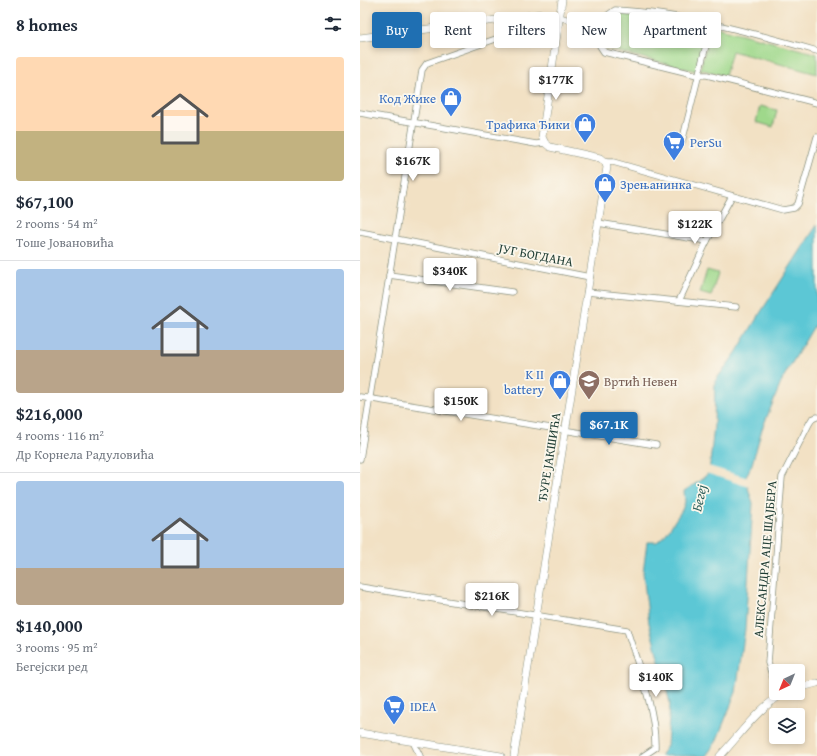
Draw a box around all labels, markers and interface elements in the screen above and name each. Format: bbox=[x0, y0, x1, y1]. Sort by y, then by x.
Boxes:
text: 8 homes bbox=[16, 12, 78, 37]
chip: Buy bbox=[372, 12, 422, 48]
chip: Rent bbox=[430, 12, 486, 48]
chip: Filters bbox=[494, 12, 559, 48]
chip: New bbox=[567, 12, 621, 48]
chip: Apartment bbox=[629, 12, 721, 48]
icon: filters bbox=[322, 13, 344, 35]
pin: $177K bbox=[528, 67, 584, 101]
text: $177K bbox=[538, 70, 574, 89]
icon: home bbox=[144, 83, 216, 155]
shop icon: Код Жике bbox=[438, 85, 464, 118]
place label: Код Жике bbox=[379, 89, 436, 108]
shop icon: Трафика Ђики bbox=[572, 111, 598, 144]
place label: Трафика Ђики bbox=[486, 115, 570, 134]
supermarket icon: PerSu bbox=[661, 129, 687, 162]
place label: PerSu bbox=[690, 133, 722, 152]
pin: $167K bbox=[385, 148, 441, 182]
text: $167K bbox=[395, 151, 431, 170]
shop icon: Зрењанинка bbox=[592, 171, 618, 204]
place label: Зрењанинка bbox=[620, 175, 692, 194]
text: $67,100 bbox=[16, 189, 74, 214]
pin: $122K bbox=[667, 211, 723, 245]
text: 2 rooms · 54 m² bbox=[16, 214, 98, 233]
text: $122K bbox=[677, 214, 713, 233]
text: Тоше Јовановића bbox=[16, 233, 114, 252]
street label: ЈУГ БОГДАНА bbox=[495, 238, 575, 272]
pin: $340K bbox=[422, 258, 478, 292]
text: $340K bbox=[432, 261, 468, 280]
icon: home bbox=[144, 295, 216, 367]
place label: K II battery bbox=[504, 365, 545, 399]
shop icon: K II battery bbox=[547, 368, 573, 401]
school or university icon: Вртић Невен bbox=[576, 368, 602, 401]
place label: Вртић Невен bbox=[604, 372, 678, 391]
pin: $150K bbox=[433, 388, 489, 422]
text: $150K bbox=[443, 391, 479, 410]
text: $216,000 bbox=[16, 401, 82, 426]
street label: ЂУРЕ ЈАКШИЋА bbox=[533, 411, 565, 503]
pin: $67.1K bbox=[576, 412, 642, 446]
text: $67.1K bbox=[590, 415, 628, 434]
text: 4 rooms · 116 m² bbox=[16, 426, 104, 445]
text: Др Корнела Радуловића bbox=[16, 445, 154, 464]
street label: АЛЕКСАНДРА АЦЕ ШАЈБЕРА bbox=[749, 480, 781, 638]
water label: Бегеј bbox=[686, 482, 712, 513]
icon: home bbox=[144, 507, 216, 579]
pin: $216K bbox=[464, 583, 520, 617]
text: $216K bbox=[474, 586, 510, 605]
text: $140,000 bbox=[16, 613, 82, 638]
text: 3 rooms · 95 m² bbox=[16, 638, 98, 657]
text: Бегејски ред bbox=[16, 657, 88, 676]
pin: $140K bbox=[628, 664, 684, 698]
north arrow bbox=[769, 664, 805, 700]
map controls bbox=[769, 664, 805, 744]
text: $140K bbox=[638, 667, 674, 686]
supermarket icon: IDEA bbox=[381, 693, 407, 726]
place label: IDEA bbox=[410, 697, 436, 716]
button: layers bbox=[769, 708, 805, 744]

